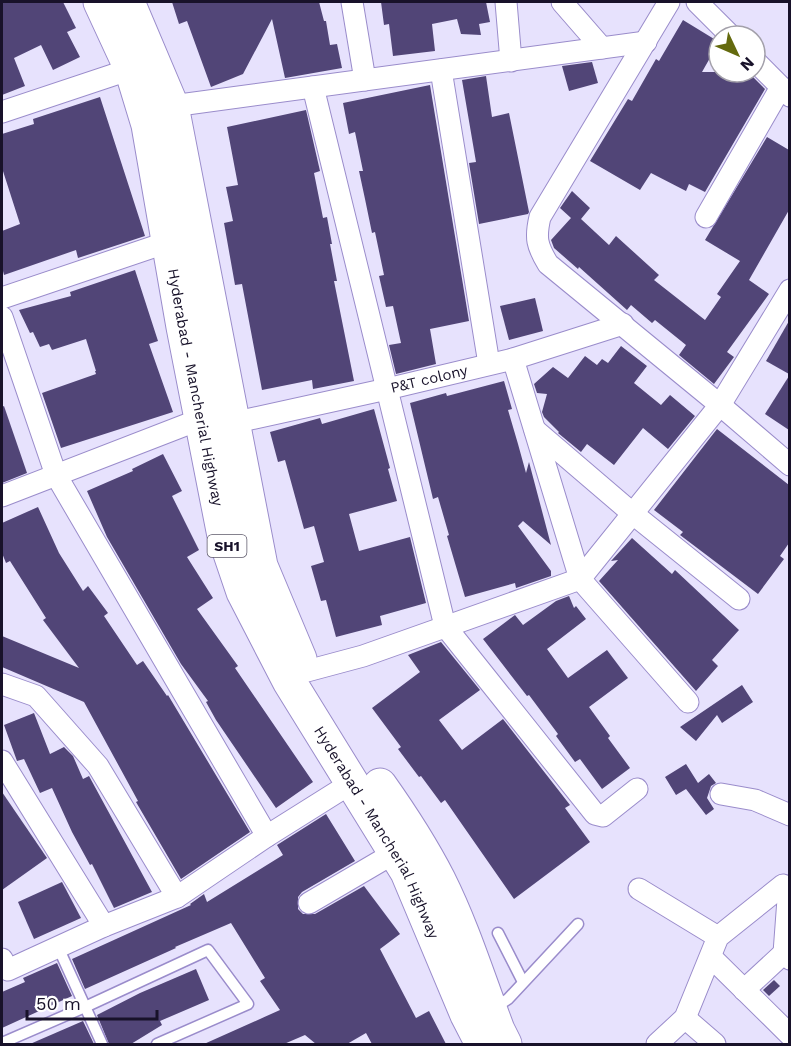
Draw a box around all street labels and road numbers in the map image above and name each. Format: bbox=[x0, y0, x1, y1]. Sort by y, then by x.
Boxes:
street label: Hyderabad - Mancherial Highway bbox=[164, 267, 227, 508]
street label: P&T colony bbox=[389, 361, 470, 397]
road number: SH1 bbox=[208, 535, 246, 557]
street label: Hyderabad - Mancherial Highway bbox=[310, 723, 443, 942]

